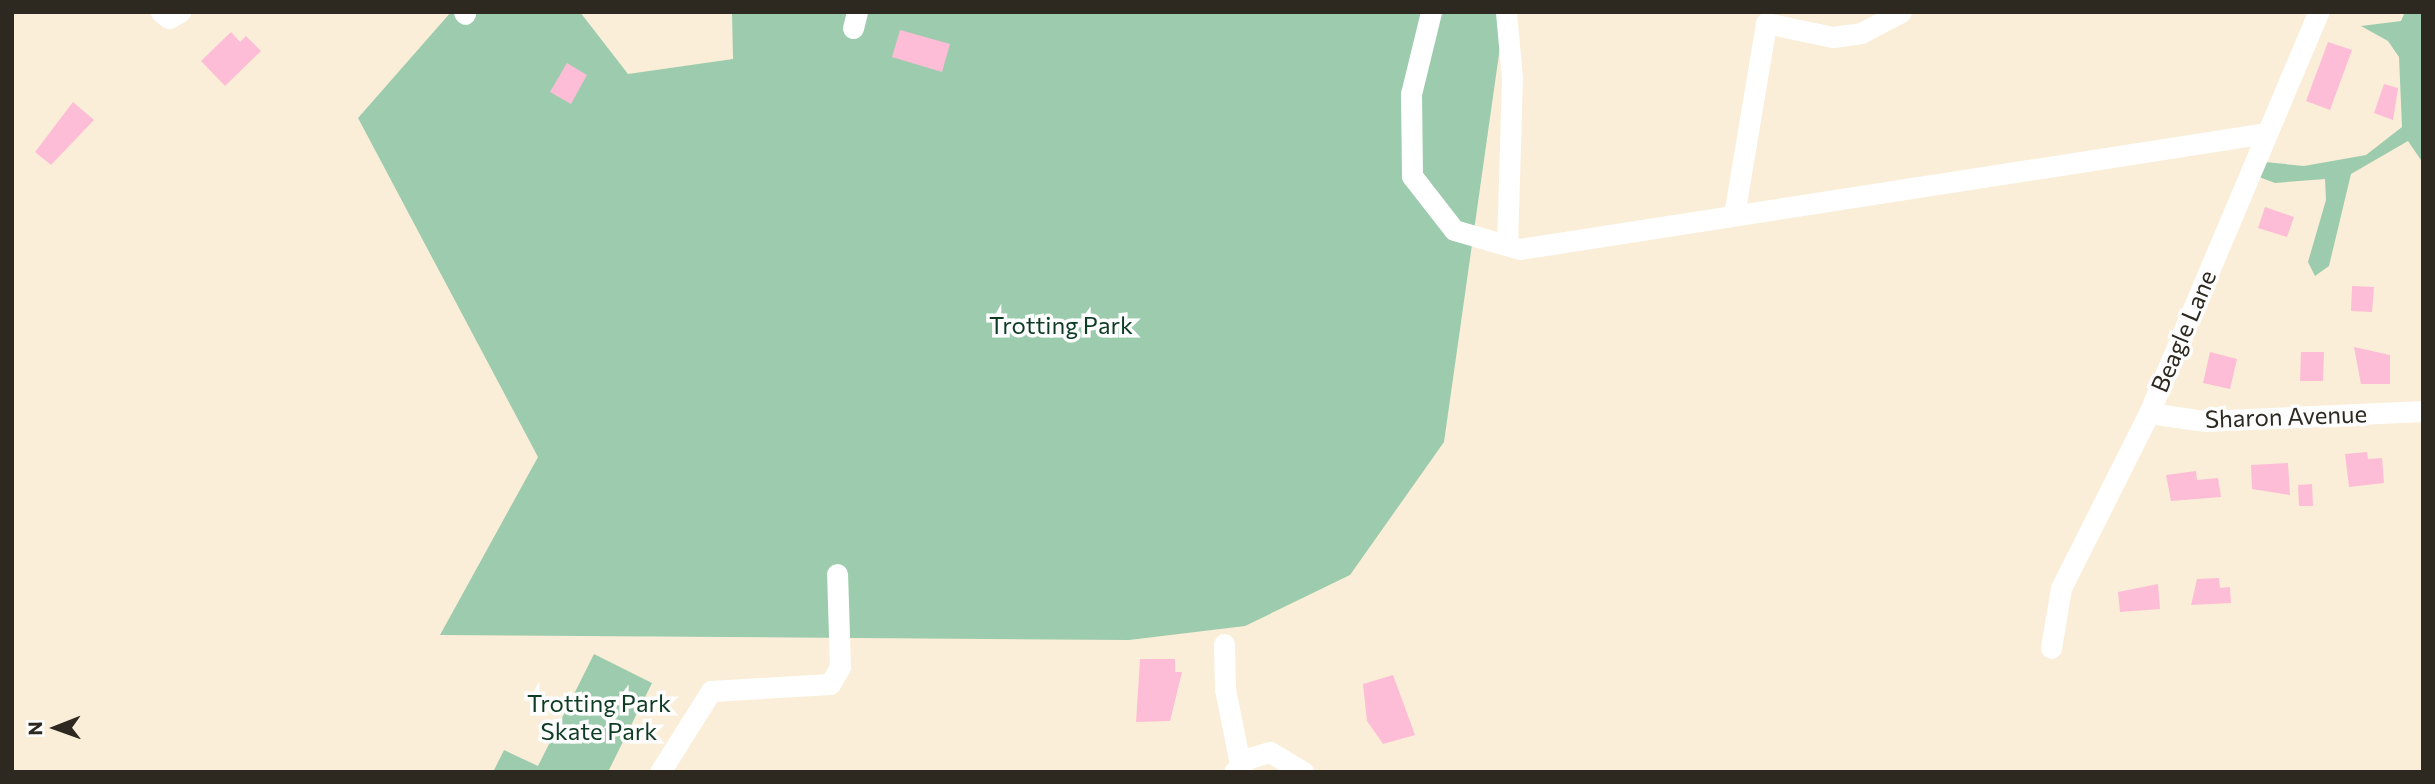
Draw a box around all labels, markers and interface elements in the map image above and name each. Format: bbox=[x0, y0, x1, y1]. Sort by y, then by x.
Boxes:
street label: Beagle Lane bbox=[2144, 266, 2222, 396]
park label: Trotting Park bbox=[989, 311, 1133, 339]
street label: Sharon Avenue bbox=[2204, 399, 2368, 433]
park label: Trotting Park Skate Park bbox=[527, 689, 671, 745]
north arrow bbox=[21, 693, 91, 763]
text: N bbox=[23, 721, 46, 736]

